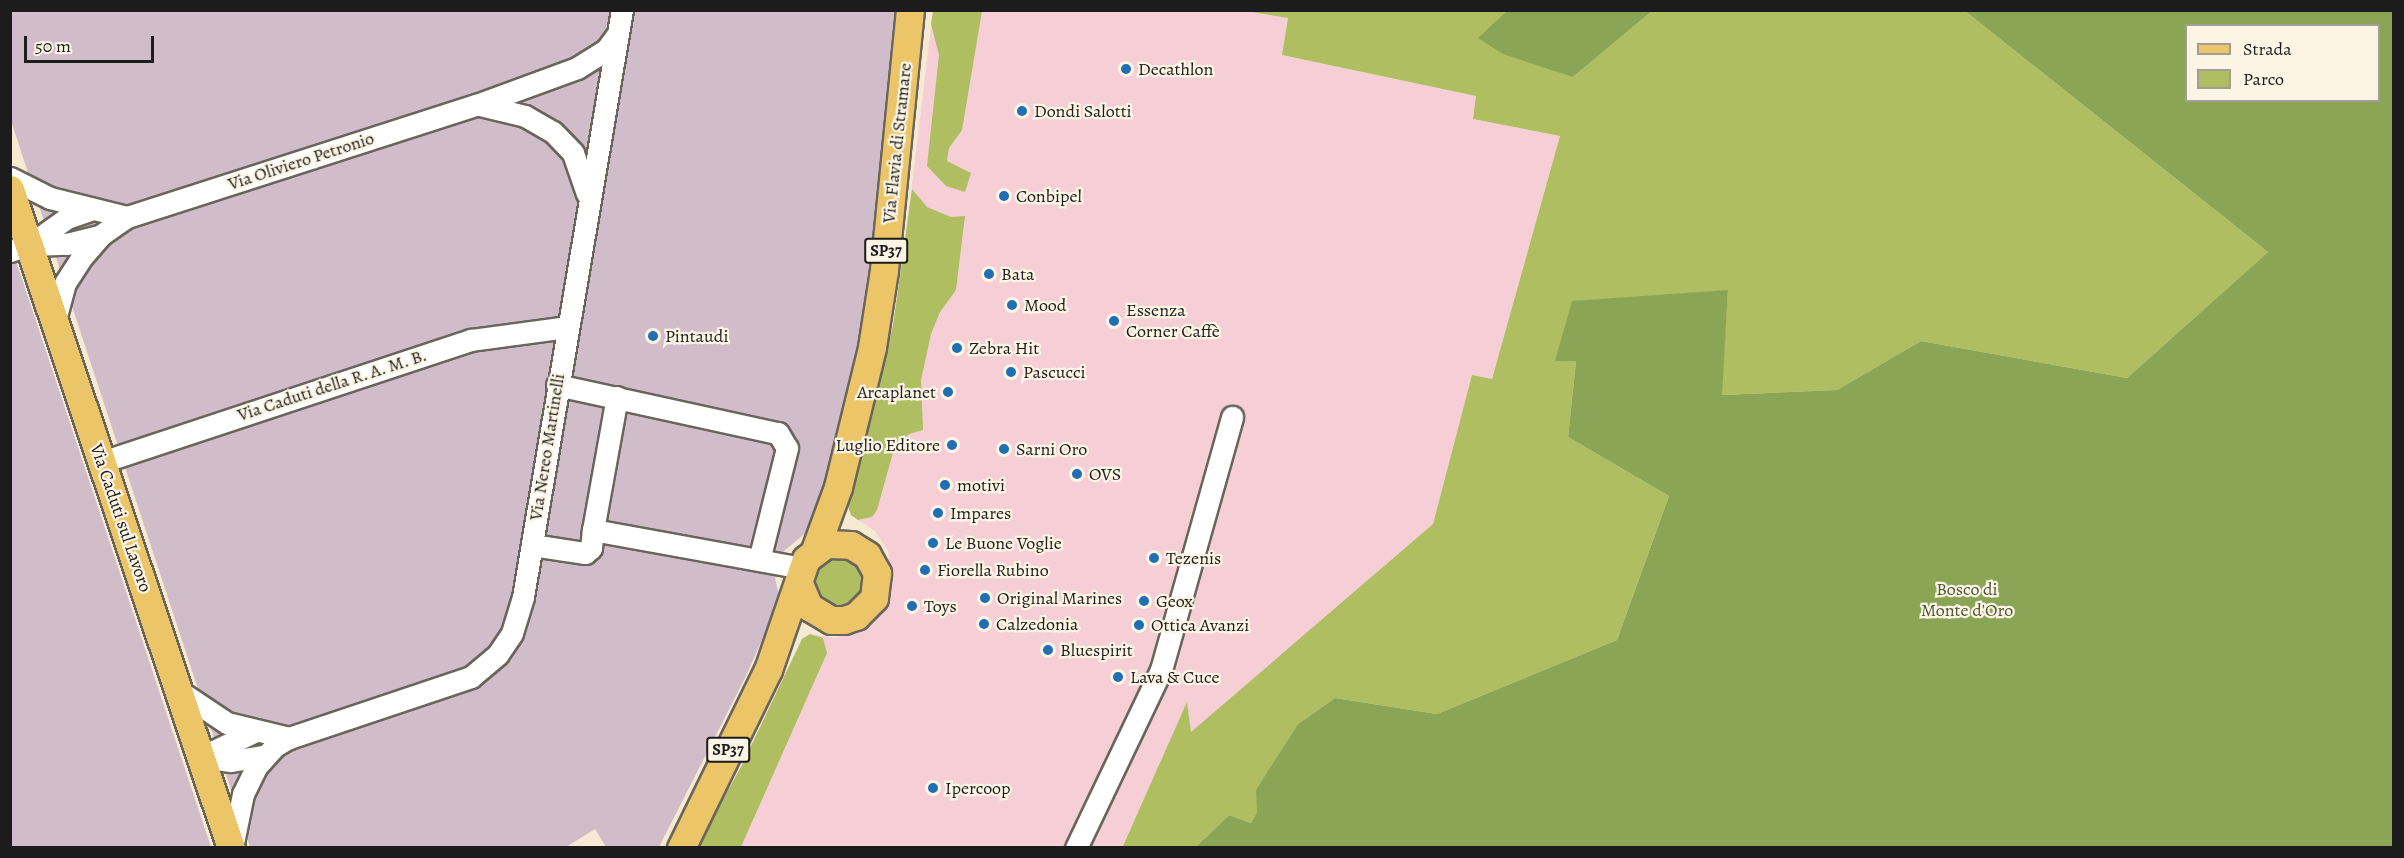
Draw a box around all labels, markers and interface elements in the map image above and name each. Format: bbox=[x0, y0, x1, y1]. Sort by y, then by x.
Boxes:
scale bar bbox=[27, 24, 158, 62]
legend bbox=[2185, 24, 2380, 102]
text: 50 m bbox=[35, 34, 71, 58]
text: Strada bbox=[2243, 37, 2292, 61]
place label: Decathlon bbox=[1138, 58, 1213, 80]
street label: Via Flavia di Stramare bbox=[878, 62, 916, 224]
marker: Decathlon bbox=[1119, 62, 1133, 76]
text: Parco bbox=[2243, 67, 2284, 91]
place label: Dondi Salotti bbox=[1034, 100, 1132, 122]
marker: Dondi Salotti bbox=[1015, 104, 1029, 118]
street label: Via Oliviero Petronio bbox=[225, 127, 377, 195]
place label: Conbipel bbox=[1016, 185, 1082, 207]
marker: Conbipel bbox=[997, 189, 1011, 203]
road number: SP37 bbox=[864, 238, 908, 264]
place label: Bata bbox=[1001, 263, 1034, 285]
marker: Bata bbox=[982, 267, 996, 281]
place label: Mood bbox=[1024, 294, 1066, 316]
marker: Mood bbox=[1005, 298, 1019, 312]
place label: Essenza Corner Caffè bbox=[1126, 300, 1220, 342]
marker: Essenza Corner Caffè bbox=[1107, 314, 1121, 328]
place label: Pintaudi bbox=[665, 325, 728, 347]
marker: Pintaudi bbox=[646, 329, 660, 343]
place label: Zebra Hit bbox=[969, 337, 1039, 359]
marker: Zebra Hit bbox=[950, 341, 964, 355]
street label: Via Caduti della R. A. M. B. bbox=[234, 344, 430, 426]
place label: Pascucci bbox=[1023, 361, 1086, 383]
marker: Pascucci bbox=[1004, 365, 1018, 379]
street label: Via Nereo Martinelli bbox=[525, 372, 569, 522]
place label: Arcaplanet bbox=[857, 381, 936, 403]
marker: Arcaplanet bbox=[941, 385, 955, 399]
place label: Luglio Editore bbox=[836, 434, 940, 456]
marker: Luglio Editore bbox=[945, 438, 959, 452]
place label: Sarni Oro bbox=[1016, 438, 1087, 460]
street label: Via Caduti sul Lavoro bbox=[85, 441, 157, 595]
marker: Sarni Oro bbox=[997, 442, 1011, 456]
place label: OVS bbox=[1089, 463, 1121, 485]
marker: OVS bbox=[1070, 467, 1084, 481]
place label: motivi bbox=[957, 474, 1005, 496]
marker: motivi bbox=[938, 478, 952, 492]
place label: Impares bbox=[950, 502, 1011, 524]
marker: Impares bbox=[931, 506, 945, 520]
place label: Le Buone Voglie bbox=[945, 532, 1062, 554]
marker: Le Buone Voglie bbox=[926, 536, 940, 550]
place label: Tezenis bbox=[1166, 547, 1221, 569]
marker: Tezenis bbox=[1147, 551, 1161, 565]
place label: Fiorella Rubino bbox=[937, 559, 1049, 581]
marker: Fiorella Rubino bbox=[918, 563, 932, 577]
park label: Bosco di Monte d'Oro bbox=[1921, 579, 2013, 622]
place label: Original Marines bbox=[997, 587, 1122, 609]
place label: Geox bbox=[1156, 590, 1193, 612]
marker: Original Marines bbox=[978, 591, 992, 605]
marker: Geox bbox=[1137, 594, 1151, 608]
place label: Toys bbox=[924, 595, 957, 617]
marker: Toys bbox=[905, 599, 919, 613]
place label: Calzedonia bbox=[996, 613, 1078, 635]
place label: Ottica Avanzi bbox=[1151, 614, 1249, 636]
marker: Calzedonia bbox=[977, 617, 991, 631]
marker: Ottica Avanzi bbox=[1132, 618, 1146, 632]
place label: Bluespirit bbox=[1060, 639, 1133, 661]
marker: Bluespirit bbox=[1041, 643, 1055, 657]
place label: Lava & Cuce bbox=[1130, 666, 1219, 688]
marker: Lava & Cuce bbox=[1111, 670, 1125, 684]
road number: SP37 bbox=[706, 737, 750, 763]
place label: Ipercoop bbox=[945, 777, 1011, 799]
marker: Ipercoop bbox=[926, 781, 940, 795]

